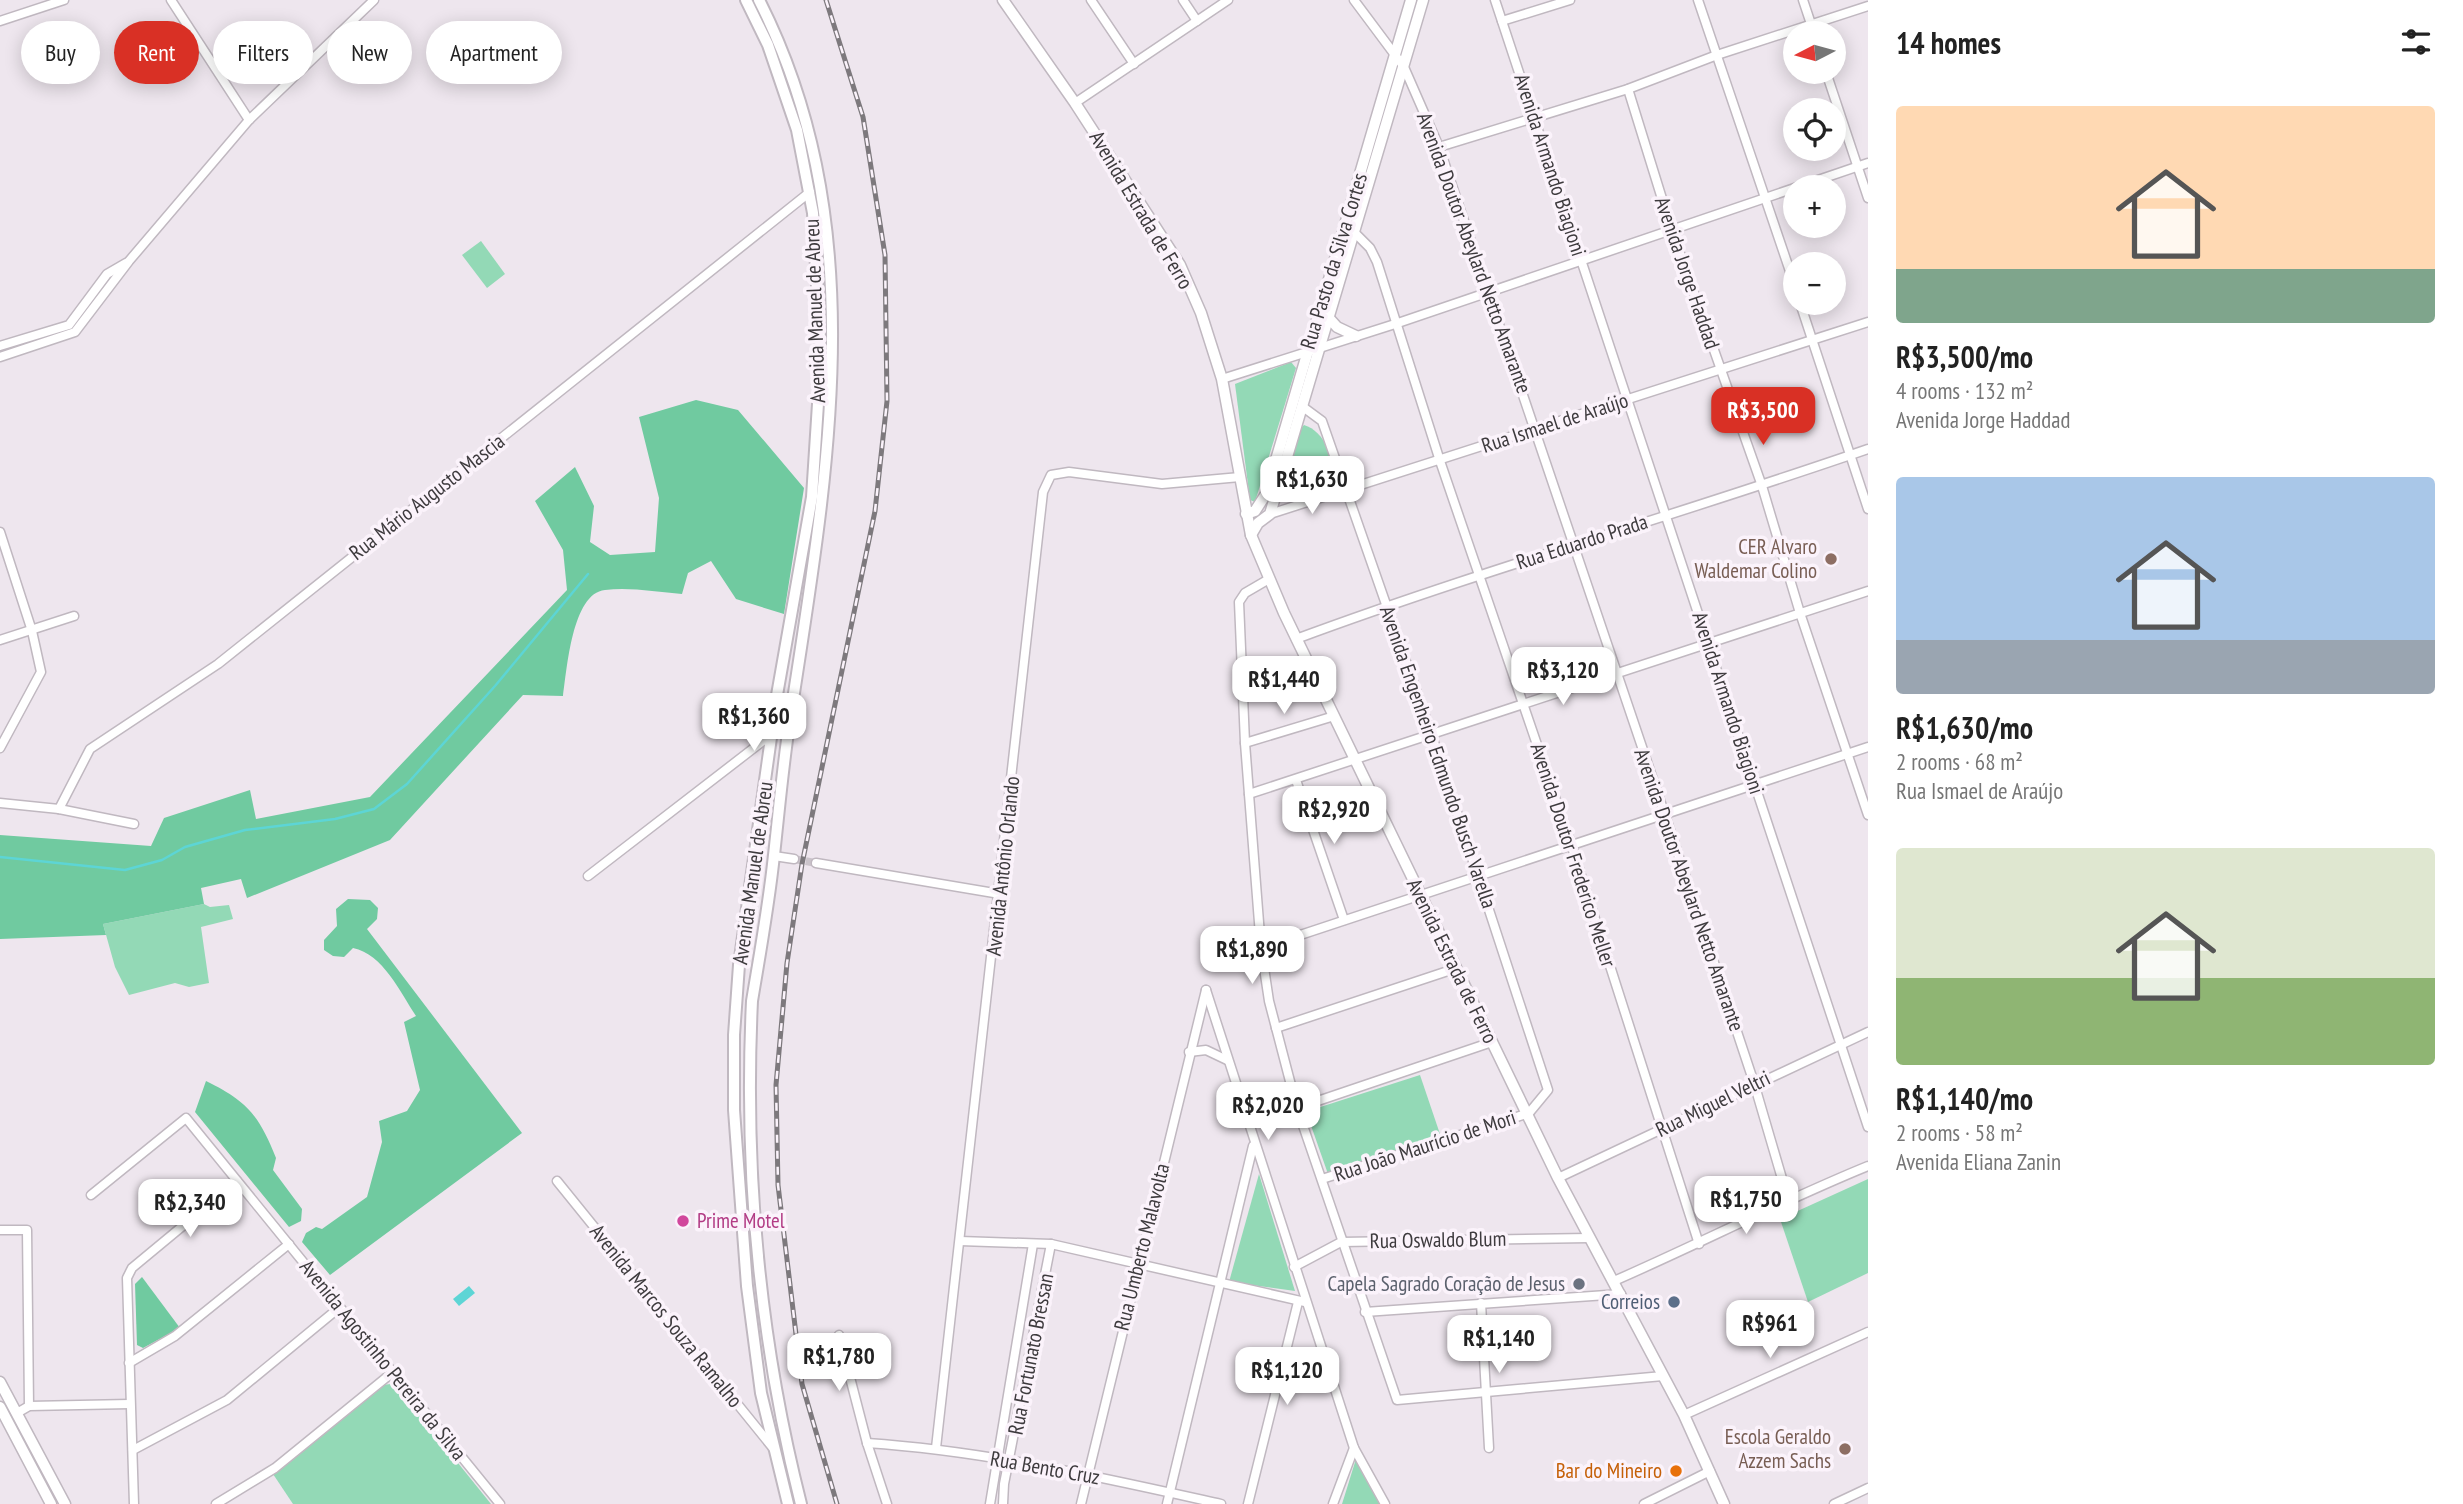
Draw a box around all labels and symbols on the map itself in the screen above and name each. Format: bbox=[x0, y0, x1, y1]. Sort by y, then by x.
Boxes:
north arrow bbox=[1783, 21, 1846, 84]
street label: Avenida Armando Biagioni bbox=[1508, 70, 1593, 259]
street label: Avenida Doutor Abeylard Netto Amarante bbox=[1411, 109, 1538, 397]
street label: Avenida Estrada de Ferro bbox=[1084, 126, 1199, 294]
street label: Rua Pasto da Silva Cortes bbox=[1294, 170, 1373, 352]
street label: Avenida Jorge Haddad bbox=[1649, 193, 1726, 353]
street label: Avenida Manuel de Abreu bbox=[798, 219, 831, 404]
street label: Rua Ismael de Araújo bbox=[1478, 386, 1632, 459]
pin: R$3,500 bbox=[1698, 388, 1828, 447]
street label: Rua Mário Augusto Mascia bbox=[344, 428, 510, 566]
pin: R$1,630 bbox=[1247, 456, 1377, 516]
street label: Rua Eduardo Prada bbox=[1513, 508, 1651, 575]
place label: CER Alvaro Waldemar Colino bbox=[1694, 533, 1817, 584]
marker: CER Alvaro Waldemar Colino bbox=[1823, 551, 1839, 567]
street label: Avenida Engenheiro Edmundo Busch Varella bbox=[1374, 602, 1503, 912]
street label: Avenida Armando Biagioni bbox=[1686, 608, 1771, 797]
pin: R$3,120 bbox=[1498, 648, 1628, 707]
pin: R$1,440 bbox=[1219, 656, 1349, 716]
pin: R$1,360 bbox=[689, 694, 819, 753]
street label: Avenida Doutor Frederico Meller bbox=[1524, 739, 1623, 971]
street label: Avenida Doutor Abeylard Netto Amarante bbox=[1628, 745, 1751, 1035]
street label: Avenida Antônio Orlando bbox=[980, 775, 1025, 957]
street label: Avenida Manuel de Abreu bbox=[726, 780, 779, 966]
pin: R$2,920 bbox=[1269, 786, 1399, 846]
street label: Avenida Estrada de Ferro bbox=[1401, 874, 1504, 1048]
pin: R$1,890 bbox=[1187, 926, 1317, 986]
street label: Rua Miguel Veltri bbox=[1651, 1064, 1774, 1143]
pin: R$2,020 bbox=[1203, 1082, 1333, 1142]
street label: Rua João Maurício de Mori bbox=[1330, 1103, 1519, 1188]
street label: Rua Umberto Malavolta bbox=[1108, 1161, 1175, 1333]
pin: R$1,750 bbox=[1681, 1176, 1811, 1236]
pin: R$2,340 bbox=[125, 1180, 255, 1239]
place label: Prime Motel bbox=[697, 1207, 785, 1234]
marker: Prime Motel bbox=[675, 1213, 691, 1229]
street label: Avenida Marcos Souza Ramalho bbox=[584, 1218, 749, 1413]
street label: Rua Oswaldo Blum bbox=[1369, 1225, 1506, 1254]
street label: Avenida Agostinho Pereira da Silva bbox=[294, 1254, 473, 1466]
place label: Capela Sagrado Coração de Jesus bbox=[1328, 1270, 1565, 1297]
street label: Rua Fortunato Bressan bbox=[1002, 1271, 1059, 1437]
marker: Capela Sagrado Coração de Jesus bbox=[1571, 1276, 1587, 1292]
place label: Correios bbox=[1601, 1288, 1660, 1315]
marker: Correios bbox=[1666, 1294, 1682, 1310]
pin: R$961 bbox=[1721, 1300, 1819, 1360]
pin: R$1,140 bbox=[1434, 1316, 1564, 1375]
pin: R$1,780 bbox=[774, 1334, 904, 1393]
pin: R$1,120 bbox=[1222, 1348, 1352, 1407]
place label: Escola Geraldo Azzem Sachs bbox=[1725, 1423, 1831, 1474]
marker: Escola Geraldo Azzem Sachs bbox=[1837, 1441, 1853, 1457]
street label: Rua Bento Cruz bbox=[988, 1445, 1102, 1490]
place label: Bar do Mineiro bbox=[1556, 1457, 1662, 1484]
marker: Bar do Mineiro bbox=[1668, 1463, 1684, 1479]

